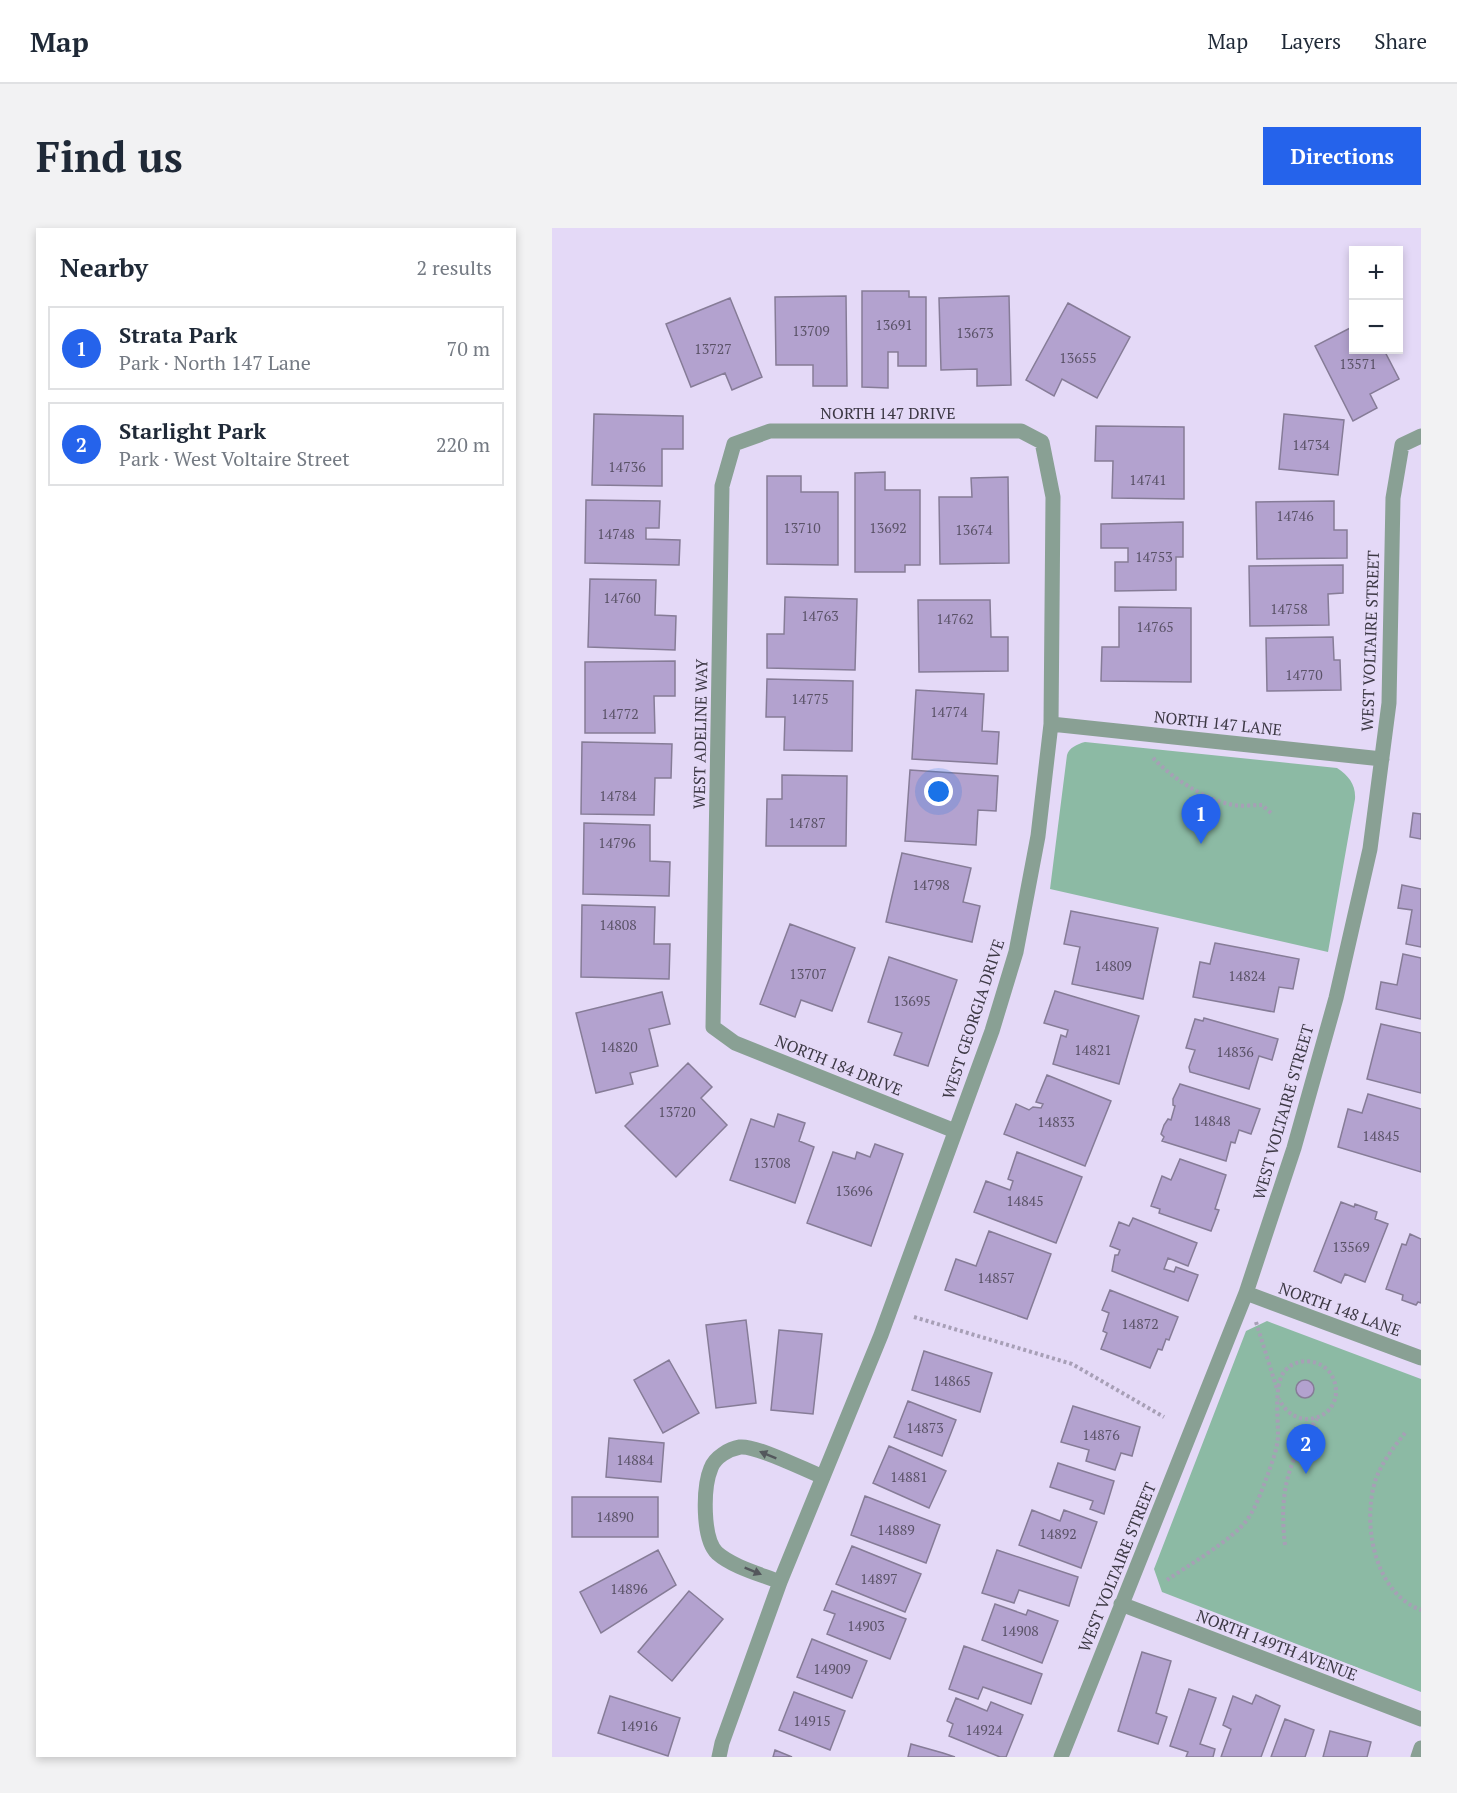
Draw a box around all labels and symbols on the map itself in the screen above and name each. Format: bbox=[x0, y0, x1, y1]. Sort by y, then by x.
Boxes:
house number: 13691 bbox=[875, 315, 913, 334]
house number: 13709 bbox=[792, 321, 830, 340]
house number: 13673 bbox=[956, 323, 994, 342]
house number: 13727 bbox=[694, 339, 732, 358]
house number: 13655 bbox=[1059, 348, 1097, 367]
house number: 13571 bbox=[1339, 354, 1377, 373]
street label: NORTH 147 DRIVE bbox=[820, 402, 956, 424]
house number: 14734 bbox=[1292, 435, 1330, 454]
house number: 14736 bbox=[608, 457, 646, 476]
house number: 14741 bbox=[1129, 470, 1167, 489]
house number: 14746 bbox=[1276, 506, 1314, 525]
house number: 13710 bbox=[783, 518, 821, 537]
house number: 13692 bbox=[869, 518, 907, 537]
house number: 13674 bbox=[955, 520, 993, 539]
house number: 14748 bbox=[597, 524, 635, 543]
house number: 14753 bbox=[1135, 547, 1173, 566]
street label: WEST VOLTAIRE STREET bbox=[1356, 550, 1384, 732]
house number: 14760 bbox=[603, 588, 641, 607]
house number: 14758 bbox=[1270, 599, 1308, 618]
house number: 14763 bbox=[801, 606, 839, 625]
house number: 14762 bbox=[936, 609, 974, 628]
house number: 14765 bbox=[1136, 617, 1174, 636]
street label: WEST ADELINE WAY bbox=[688, 658, 712, 809]
house number: 14770 bbox=[1285, 665, 1323, 684]
house number: 14775 bbox=[791, 689, 829, 708]
house number: 14774 bbox=[930, 702, 968, 721]
house number: 14772 bbox=[601, 704, 639, 723]
street label: NORTH 147 LANE bbox=[1153, 705, 1283, 741]
your location bbox=[924, 777, 953, 806]
house number: 14784 bbox=[599, 786, 637, 805]
pin: 1 bbox=[1182, 794, 1220, 844]
house number: 14787 bbox=[788, 813, 826, 832]
house number: 14796 bbox=[598, 833, 636, 852]
house number: 14798 bbox=[912, 875, 950, 894]
house number: 14808 bbox=[599, 915, 637, 934]
street label: WEST GEORGIA DRIVE bbox=[937, 936, 1009, 1102]
house number: 14809 bbox=[1094, 956, 1132, 975]
house number: 13707 bbox=[789, 964, 827, 983]
house number: 14824 bbox=[1228, 966, 1266, 985]
house number: 13695 bbox=[893, 991, 931, 1010]
street label: WEST VOLTAIRE STREET bbox=[1247, 1022, 1319, 1202]
street label: NORTH 184 DRIVE bbox=[772, 1029, 906, 1101]
house number: 14820 bbox=[600, 1037, 638, 1056]
house number: 14821 bbox=[1074, 1040, 1112, 1059]
house number: 14836 bbox=[1216, 1042, 1254, 1061]
house number: 13720 bbox=[658, 1102, 696, 1121]
house number: 14848 bbox=[1193, 1111, 1231, 1130]
house number: 14833 bbox=[1037, 1112, 1075, 1131]
house number: 14845 bbox=[1362, 1126, 1400, 1145]
house number: 13708 bbox=[753, 1153, 791, 1172]
house number: 13696 bbox=[835, 1181, 873, 1200]
house number: 14845 bbox=[1006, 1191, 1044, 1210]
house number: 13569 bbox=[1332, 1237, 1370, 1256]
house number: 14857 bbox=[977, 1268, 1015, 1287]
street label: NORTH 148 LANE bbox=[1276, 1277, 1404, 1341]
house number: 14872 bbox=[1121, 1314, 1159, 1333]
house number: 14865 bbox=[933, 1371, 971, 1390]
house number: 14873 bbox=[906, 1418, 944, 1437]
pin: 2 bbox=[1286, 1424, 1326, 1474]
house number: 14876 bbox=[1082, 1425, 1120, 1444]
house number: 14884 bbox=[616, 1450, 654, 1469]
one-way arrow bbox=[759, 1450, 777, 1460]
house number: 14881 bbox=[890, 1467, 928, 1486]
street label: WEST VOLTAIRE STREET bbox=[1073, 1479, 1161, 1655]
house number: 14890 bbox=[596, 1507, 634, 1526]
house number: 14889 bbox=[877, 1520, 915, 1539]
house number: 14892 bbox=[1039, 1524, 1077, 1543]
one-way arrow bbox=[744, 1566, 762, 1576]
house number: 14897 bbox=[860, 1569, 898, 1588]
house number: 14896 bbox=[610, 1579, 648, 1598]
street label: NORTH 149TH AVENUE bbox=[1193, 1604, 1361, 1686]
house number: 14903 bbox=[847, 1616, 885, 1635]
house number: 14908 bbox=[1001, 1621, 1039, 1640]
house number: 14909 bbox=[813, 1659, 851, 1678]
house number: 14915 bbox=[793, 1711, 831, 1730]
house number: 14916 bbox=[620, 1716, 658, 1735]
house number: 14924 bbox=[965, 1720, 1003, 1739]

